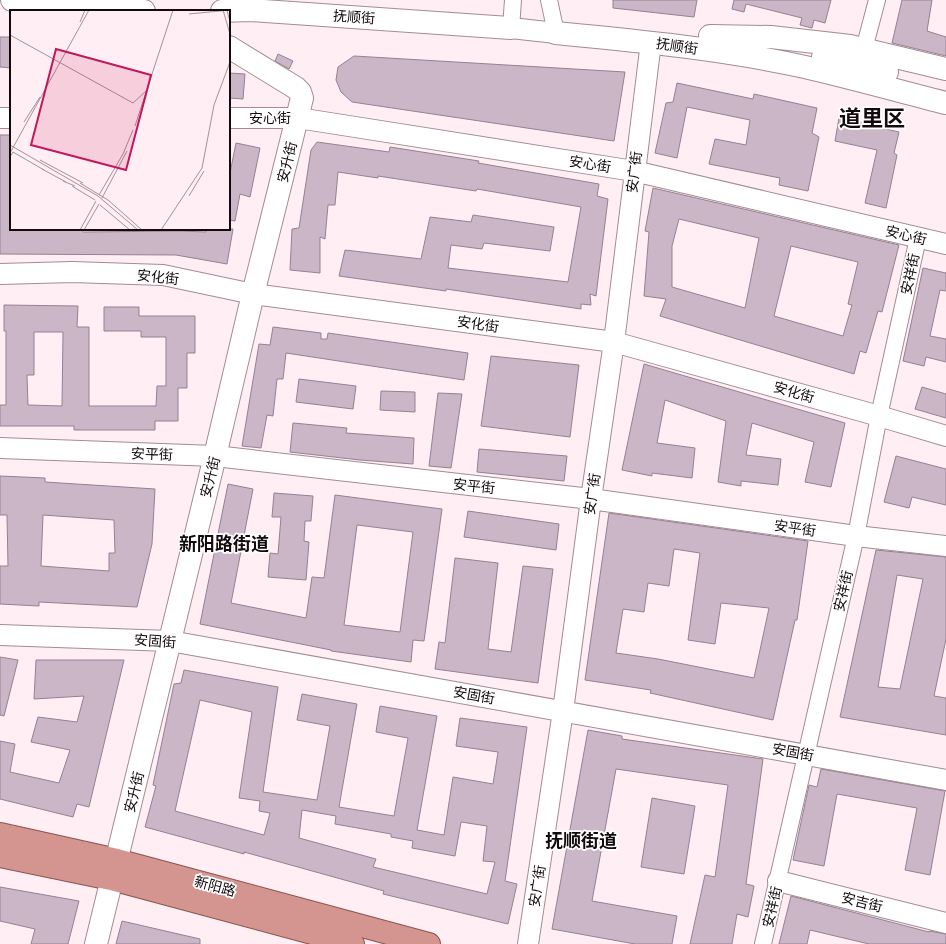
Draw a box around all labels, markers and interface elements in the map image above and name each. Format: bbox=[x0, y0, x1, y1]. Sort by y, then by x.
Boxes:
street label: 抚顺街 bbox=[332, 8, 376, 26]
inset map bbox=[10, 10, 230, 230]
street label: 抚顺街 bbox=[655, 35, 699, 57]
district label: 道里区 bbox=[839, 106, 905, 131]
street label: 安心街 bbox=[249, 110, 291, 126]
street label: 安升街 bbox=[274, 140, 300, 184]
street label: 安广街 bbox=[624, 150, 644, 194]
street label: 安心街 bbox=[568, 153, 612, 175]
street label: 安心街 bbox=[884, 222, 928, 248]
street label: 安祥街 bbox=[898, 252, 922, 296]
street label: 安化街 bbox=[136, 267, 180, 287]
street label: 安化街 bbox=[456, 313, 500, 335]
street label: 安化街 bbox=[772, 379, 816, 405]
street label: 安平街 bbox=[131, 445, 173, 463]
street label: 安升街 bbox=[197, 455, 223, 499]
street label: 安广街 bbox=[581, 472, 603, 516]
street label: 安平街 bbox=[452, 476, 496, 496]
street label: 安平街 bbox=[773, 517, 817, 539]
district label: 新阳路街道 bbox=[179, 533, 269, 554]
street label: 安祥街 bbox=[830, 569, 856, 613]
street label: 安固街 bbox=[133, 632, 177, 650]
street label: 安固街 bbox=[452, 683, 496, 707]
street label: 安固街 bbox=[771, 740, 815, 764]
street label: 安升街 bbox=[121, 770, 147, 814]
district label: 抚顺街道 bbox=[545, 830, 617, 851]
street label: 安广街 bbox=[526, 864, 548, 908]
street label: 新阳路 bbox=[193, 873, 237, 899]
street label: 安祥街 bbox=[759, 885, 785, 929]
street label: 安吉街 bbox=[840, 889, 884, 915]

